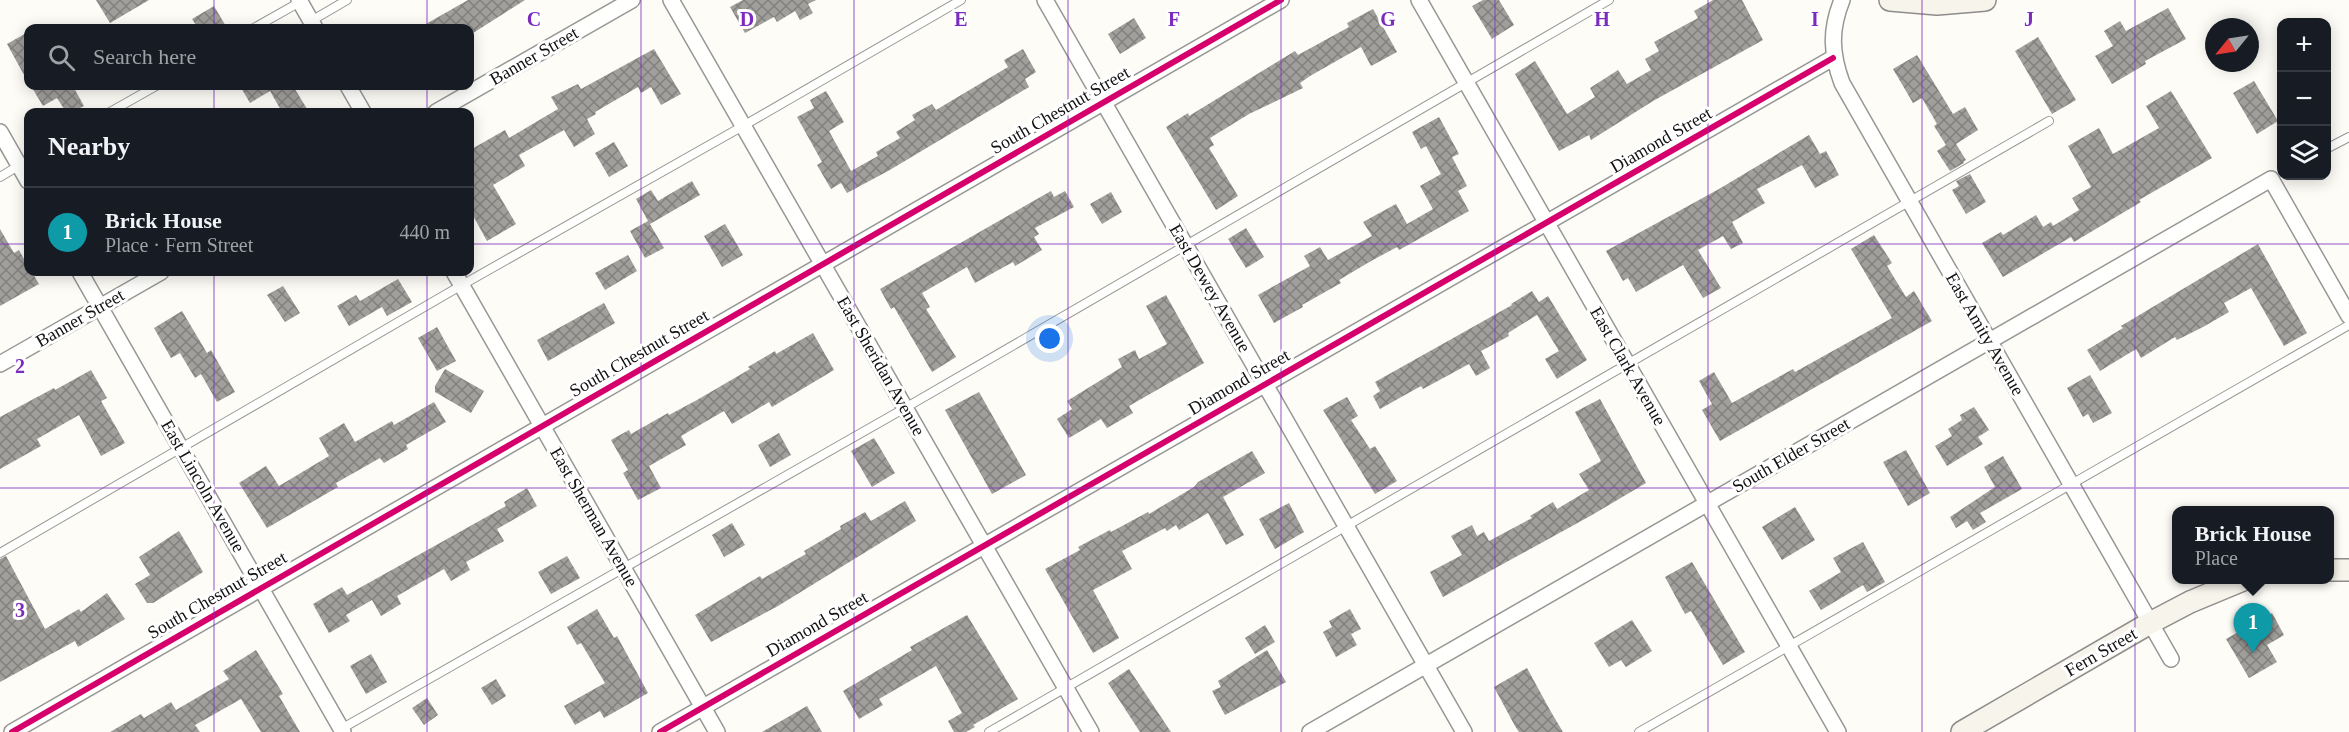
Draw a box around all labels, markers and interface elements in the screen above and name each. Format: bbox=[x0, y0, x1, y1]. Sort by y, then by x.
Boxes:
text: C bbox=[527, 8, 541, 30]
text: D bbox=[740, 8, 754, 30]
text: E bbox=[954, 8, 968, 30]
text: F bbox=[1168, 8, 1180, 30]
text: G bbox=[1380, 8, 1396, 30]
text: H bbox=[1594, 8, 1610, 30]
text: I bbox=[1811, 8, 1819, 30]
text: J bbox=[2024, 8, 2034, 30]
north arrow bbox=[2205, 18, 2259, 72]
map controls bbox=[2277, 18, 2331, 180]
button: + bbox=[2277, 18, 2331, 72]
street label: Banner Street bbox=[486, 23, 582, 89]
search box bbox=[24, 24, 474, 90]
icon: search bbox=[45, 41, 78, 74]
text: Search here bbox=[93, 44, 196, 69]
street label: South Chestnut Street bbox=[987, 62, 1133, 158]
button: − bbox=[2277, 72, 2331, 126]
street label: Diamond Street bbox=[1607, 103, 1715, 177]
button: layers bbox=[2277, 126, 2331, 180]
text: Nearby bbox=[48, 132, 130, 161]
text: Brick House bbox=[105, 208, 222, 233]
street label: East Dewey Avenue bbox=[1165, 220, 1255, 356]
text: 1 bbox=[63, 221, 73, 243]
text: 440 m bbox=[399, 221, 450, 243]
text: Place · Fern Street bbox=[105, 234, 253, 256]
street label: East Amity Avenue bbox=[1942, 269, 2028, 399]
street label: Banner Street bbox=[32, 285, 128, 351]
street label: East Sheridan Avenue bbox=[833, 293, 929, 439]
street label: East Clark Avenue bbox=[1586, 303, 1670, 429]
street label: South Chestnut Street bbox=[566, 305, 712, 401]
your location bbox=[1035, 324, 1064, 353]
street label: Diamond Street bbox=[1185, 345, 1293, 419]
text: 2 bbox=[15, 355, 25, 377]
street label: South Elder Street bbox=[1729, 413, 1853, 497]
street label: East Lincoln Avenue bbox=[157, 416, 249, 556]
street label: East Sherman Avenue bbox=[546, 444, 642, 590]
popup bbox=[2172, 506, 2334, 584]
text: Brick House bbox=[2195, 521, 2311, 546]
street label: South Chestnut Street bbox=[144, 547, 290, 643]
text: Place bbox=[2195, 547, 2238, 569]
street label: Diamond Street bbox=[763, 587, 871, 661]
text: 3 bbox=[15, 599, 25, 621]
pin: 1 bbox=[2234, 604, 2272, 653]
street label: Fern Street bbox=[2062, 623, 2140, 681]

